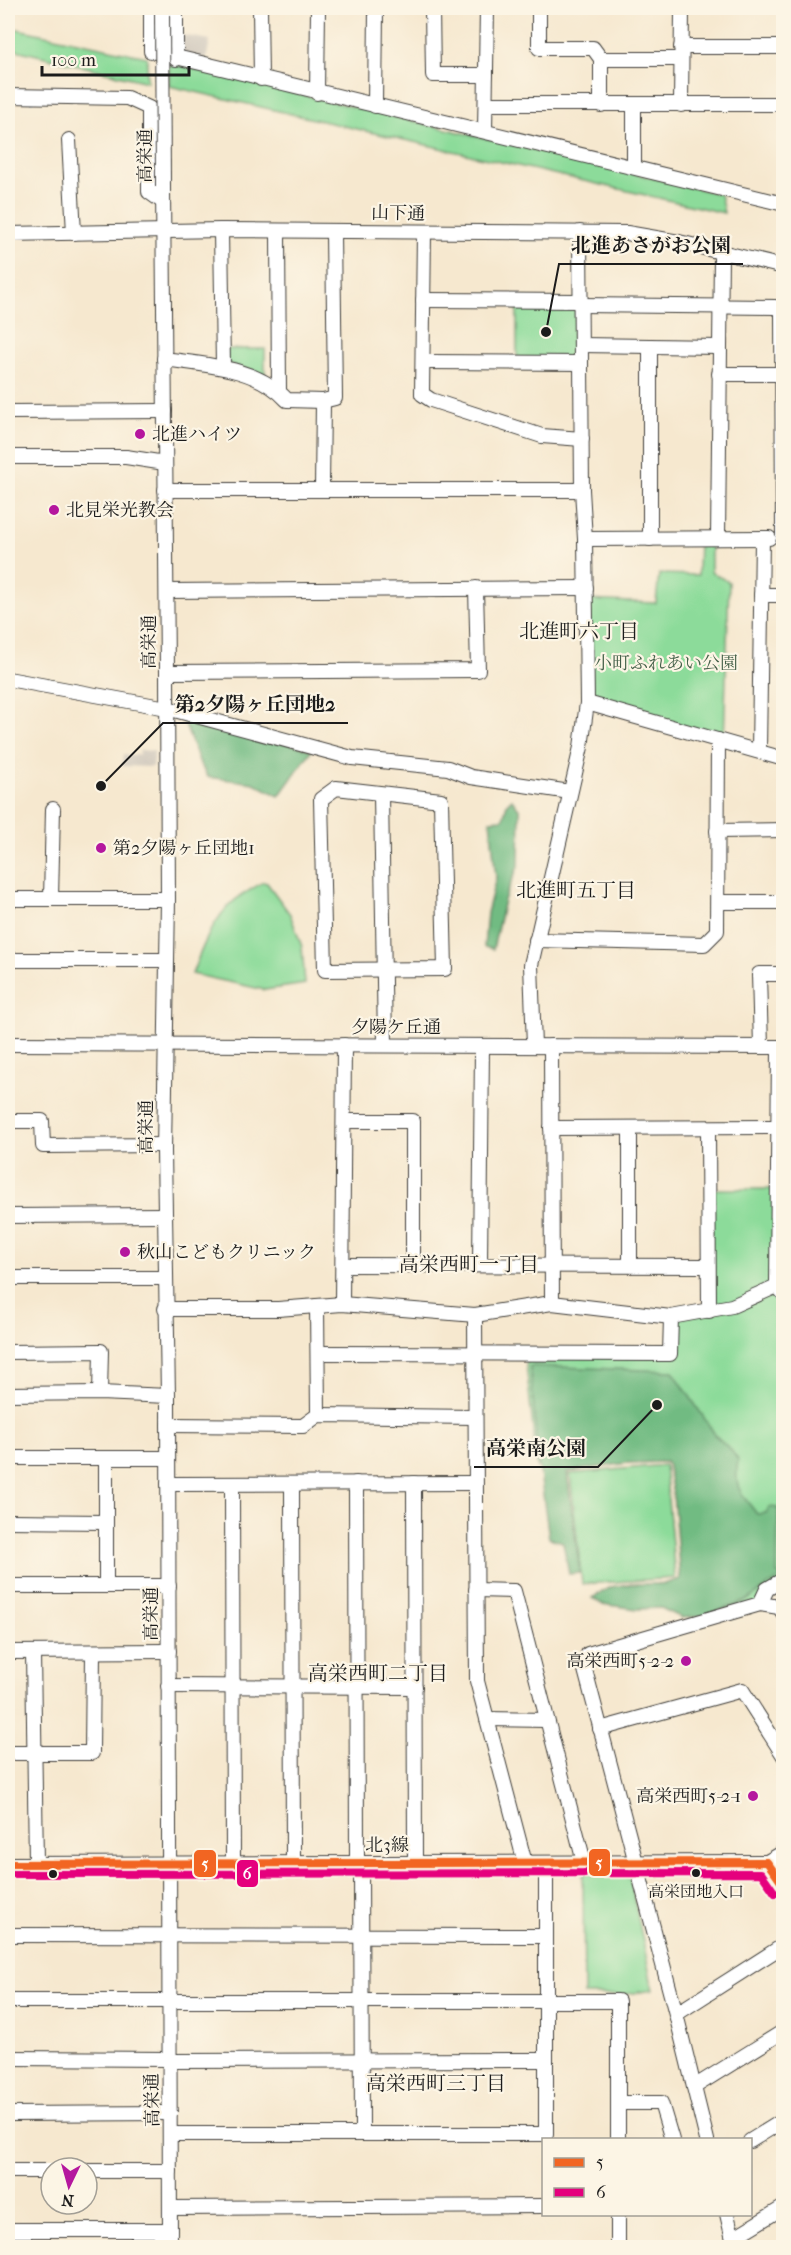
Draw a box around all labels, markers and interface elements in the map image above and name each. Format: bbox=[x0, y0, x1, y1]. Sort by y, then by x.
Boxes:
scale bar bbox=[42, 39, 189, 77]
text: 100 m bbox=[51, 50, 96, 71]
street label: 高栄通 bbox=[135, 129, 156, 183]
street label: 山下通 bbox=[371, 203, 425, 224]
callout: 北進あさがお公園 bbox=[559, 226, 743, 264]
text: 北進あさがお公園 bbox=[571, 234, 731, 257]
place label: 北進ハイツ bbox=[152, 424, 242, 445]
marker: 北進ハイツ bbox=[133, 427, 147, 441]
place label: 北見栄光教会 bbox=[66, 500, 174, 521]
marker: 北見栄光教会 bbox=[47, 503, 61, 517]
street label: 高栄通 bbox=[139, 615, 160, 669]
district label: 北進町六丁目 bbox=[519, 620, 639, 643]
park label: 小町ふれあい公園 bbox=[594, 653, 738, 674]
callout: 第2夕陽ヶ丘団地2 bbox=[163, 685, 348, 723]
text: 第2夕陽ヶ丘団地2 bbox=[175, 693, 335, 716]
place label: 第2夕陽ヶ丘団地1 bbox=[113, 838, 255, 859]
marker: 第2夕陽ヶ丘団地1 bbox=[94, 841, 108, 855]
district label: 北進町五丁目 bbox=[516, 879, 636, 902]
street label: 夕陽ケ丘通 bbox=[351, 1017, 441, 1038]
street label: 高栄通 bbox=[136, 1100, 157, 1154]
place label: 秋山こどもクリニック bbox=[137, 1242, 316, 1263]
marker: 秋山こどもクリニック bbox=[118, 1245, 132, 1259]
district label: 高栄西町一丁目 bbox=[399, 1253, 539, 1276]
callout: 高栄南公園 bbox=[474, 1429, 598, 1467]
text: 高栄南公園 bbox=[486, 1437, 586, 1460]
street label: 高栄通 bbox=[141, 1587, 162, 1641]
place label: 高栄西町5-2-2 bbox=[566, 1651, 674, 1672]
marker: 高栄西町5-2-2 bbox=[679, 1654, 693, 1668]
district label: 高栄西町二丁目 bbox=[308, 1662, 448, 1685]
place label: 高栄西町5-2-1 bbox=[636, 1786, 741, 1807]
marker: 高栄西町5-2-1 bbox=[746, 1789, 760, 1803]
street label: 北3線 bbox=[365, 1835, 409, 1856]
line badge: 5 bbox=[588, 1848, 611, 1877]
line badge: 5 bbox=[193, 1849, 217, 1878]
text: 5 bbox=[596, 1853, 603, 1872]
text: 5 bbox=[202, 1854, 209, 1873]
line badge: 6 bbox=[236, 1859, 259, 1888]
text: 6 bbox=[243, 1864, 252, 1883]
marker: 高栄団地入口 bbox=[690, 1867, 702, 1879]
unlabelled marker bbox=[47, 1868, 59, 1880]
place label: 高栄団地入口 bbox=[648, 1882, 744, 1901]
district label: 高栄西町三丁目 bbox=[366, 2072, 506, 2095]
street label: 高栄通 bbox=[142, 2073, 163, 2127]
legend bbox=[542, 2138, 752, 2216]
text: 5 bbox=[596, 2152, 604, 2173]
north arrow bbox=[39, 2156, 99, 2216]
text: 6 bbox=[596, 2182, 606, 2203]
text: N bbox=[60, 2190, 75, 2210]

